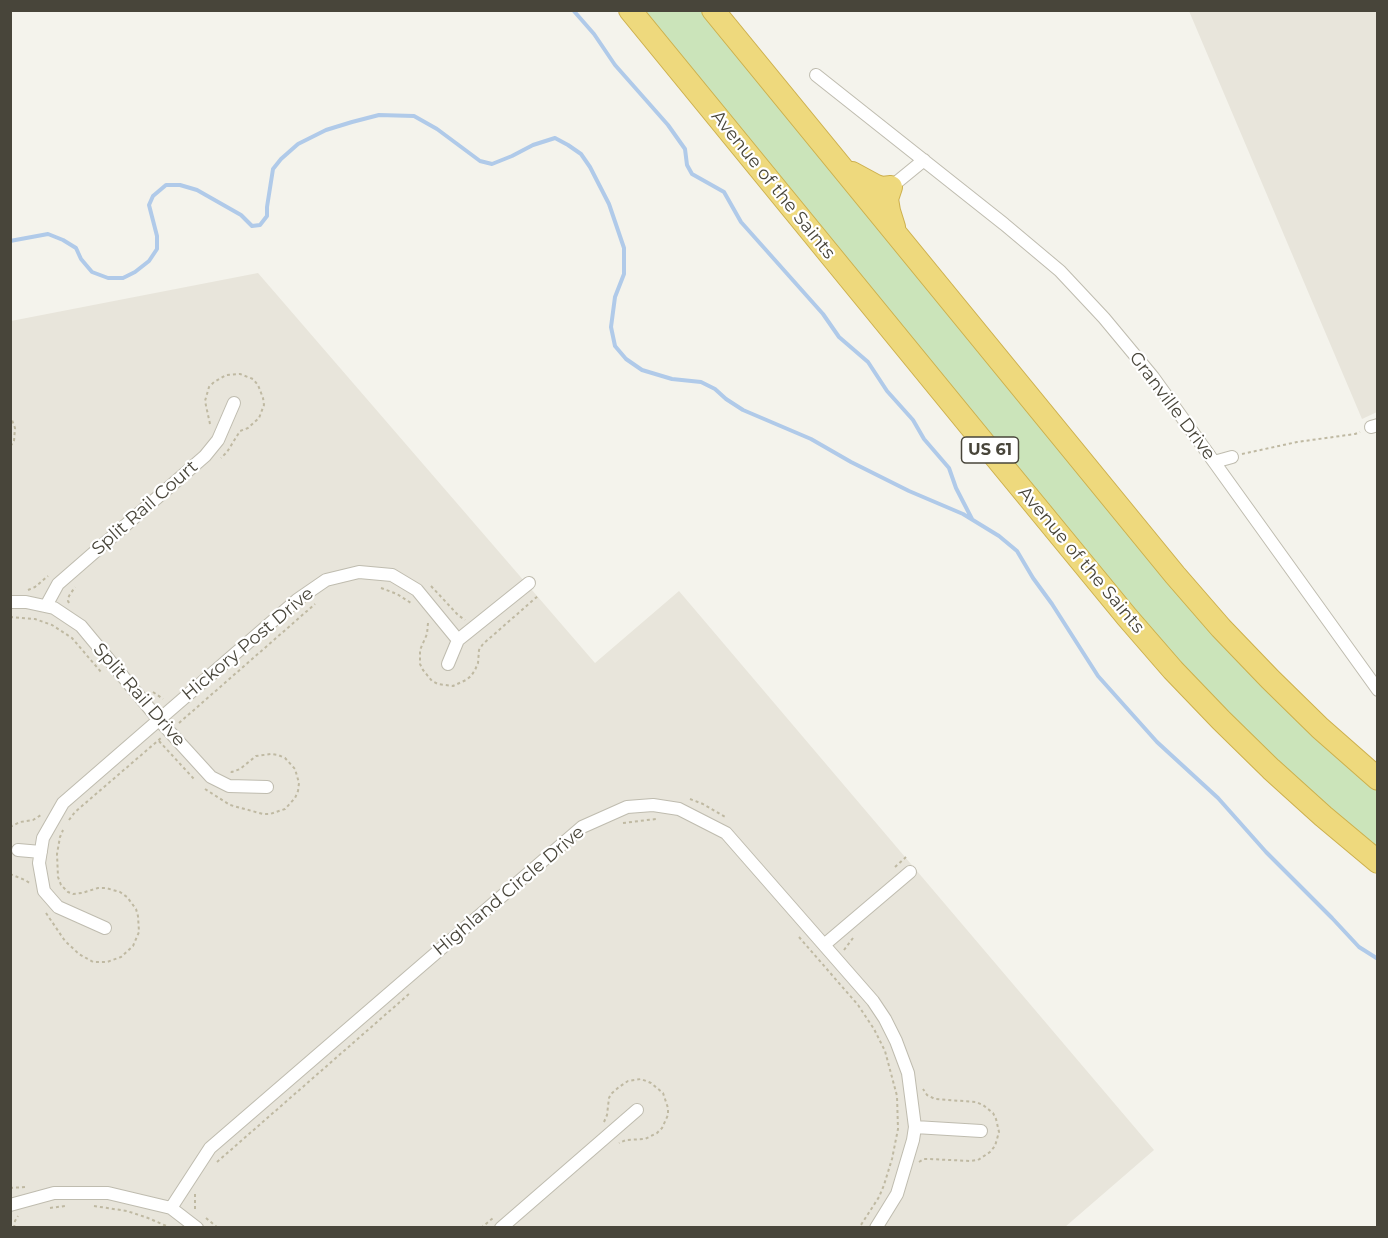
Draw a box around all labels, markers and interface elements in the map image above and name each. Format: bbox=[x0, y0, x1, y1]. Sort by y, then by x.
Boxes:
street label: Avenue of the Saints bbox=[707, 106, 839, 264]
street label: Granville Drive bbox=[1124, 348, 1220, 464]
road number: US 61 bbox=[962, 437, 1018, 463]
street label: Split Rail Court bbox=[88, 456, 202, 560]
street label: Avenue of the Saints bbox=[1013, 482, 1149, 638]
street label: Hickory Post Drive bbox=[178, 583, 318, 705]
street label: Split Rail Drive bbox=[88, 639, 190, 751]
street label: Highland Circle Drive bbox=[429, 821, 589, 961]

